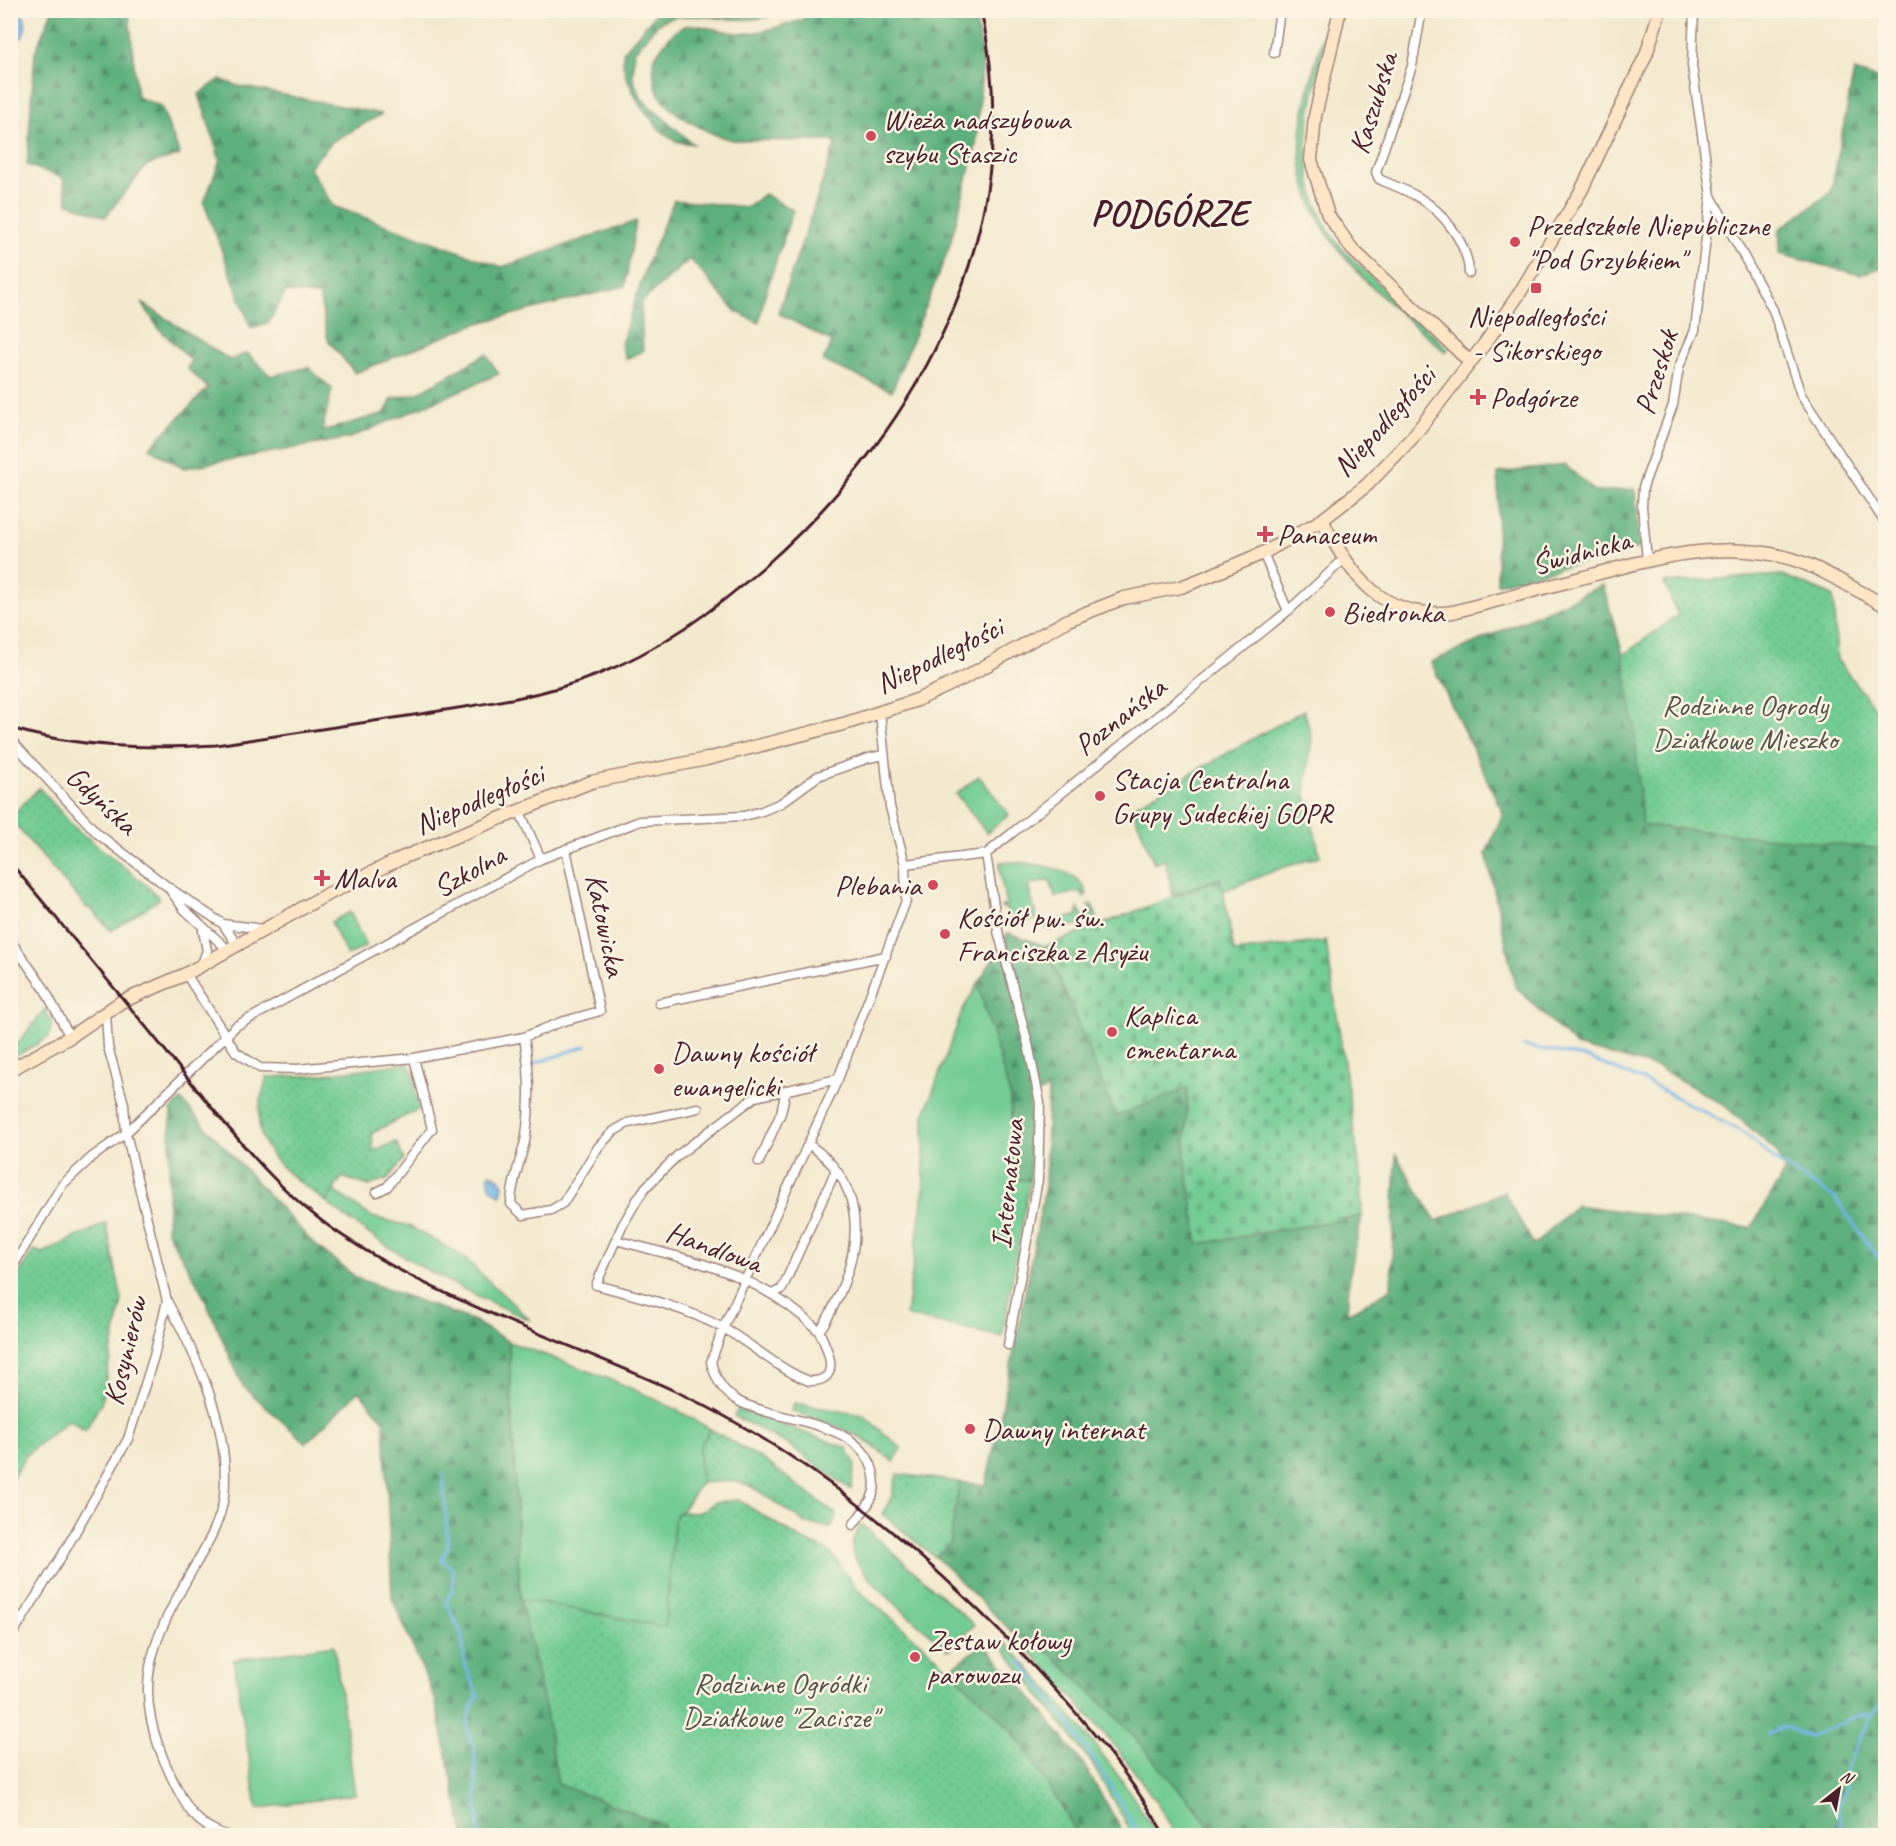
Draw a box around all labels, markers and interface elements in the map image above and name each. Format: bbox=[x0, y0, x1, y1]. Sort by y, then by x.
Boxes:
street label: Kaszubska bbox=[1340, 45, 1407, 158]
place label: Wieża nadszybowa szybu Staszic bbox=[883, 100, 1072, 172]
marker: Wieża nadszybowa szybu Staszic bbox=[864, 129, 878, 143]
district label: PODGÓRZE bbox=[1091, 190, 1253, 236]
place label: Przedszkole Niepubliczne "Pod Grzybkiem" bbox=[1527, 206, 1772, 278]
marker: Przedszkole Niepubliczne "Pod Grzybkiem" bbox=[1508, 235, 1522, 249]
marker: Niepodległości - Sikorskiego bbox=[1529, 281, 1543, 295]
place label: Niepodległości - Sikorskiego bbox=[1468, 297, 1608, 369]
street label: Przeskok bbox=[1625, 323, 1687, 419]
street label: Niepodległości bbox=[1324, 355, 1446, 485]
place label: Podgórze bbox=[1490, 378, 1579, 416]
marker: Podgórze bbox=[1471, 390, 1485, 404]
place label: Panaceum bbox=[1277, 515, 1378, 553]
street label: Świdnicka bbox=[1527, 520, 1637, 583]
marker: Panaceum bbox=[1258, 527, 1272, 541]
place label: Biedronka bbox=[1342, 593, 1446, 631]
marker: Biedronka bbox=[1323, 605, 1337, 619]
street label: Niepodległości bbox=[869, 606, 1012, 702]
street label: Poznańska bbox=[1066, 667, 1175, 764]
park label: Rodzinne Ogrody Działkowe Mieszko bbox=[1653, 686, 1841, 758]
street label: Niepodległości bbox=[409, 753, 553, 843]
street label: Gdyńska bbox=[58, 757, 147, 844]
place label: Stacja Centralna Grupy Sudeckiej GOPR bbox=[1112, 760, 1335, 832]
marker: Stacja Centralna Grupy Sudeckiej GOPR bbox=[1093, 789, 1107, 803]
street label: Szkolna bbox=[426, 835, 514, 906]
place label: Malva bbox=[334, 859, 398, 897]
place label: Plebania bbox=[835, 866, 923, 904]
street label: Katowicka bbox=[577, 870, 636, 982]
marker: Malva bbox=[315, 871, 329, 885]
marker: Plebania bbox=[926, 878, 940, 892]
place label: Kościół pw. św. Franciszka z Asyżu bbox=[957, 898, 1149, 970]
marker: Kościół pw. św. Franciszka z Asyżu bbox=[938, 927, 952, 941]
place label: Kaplica cmentarna bbox=[1124, 996, 1238, 1068]
marker: Kaplica cmentarna bbox=[1105, 1025, 1119, 1039]
place label: Dawny kościół ewangelicki bbox=[671, 1033, 818, 1105]
marker: Dawny kościół ewangelicki bbox=[652, 1062, 666, 1076]
street label: Internatowa bbox=[981, 1115, 1033, 1251]
street label: Handlowa bbox=[661, 1212, 769, 1283]
street label: Kosynierów bbox=[94, 1291, 156, 1409]
place label: Dawny internat bbox=[982, 1410, 1148, 1448]
marker: Dawny internat bbox=[963, 1422, 977, 1436]
place label: Zestaw kołowy parowozu bbox=[927, 1621, 1072, 1693]
marker: Zestaw kołowy parowozu bbox=[908, 1650, 922, 1664]
park label: Rodzinne Ogródki Działkowe "Zacisze" bbox=[683, 1664, 883, 1736]
north arrow bbox=[1809, 1759, 1869, 1819]
text: N bbox=[1837, 1766, 1858, 1790]

